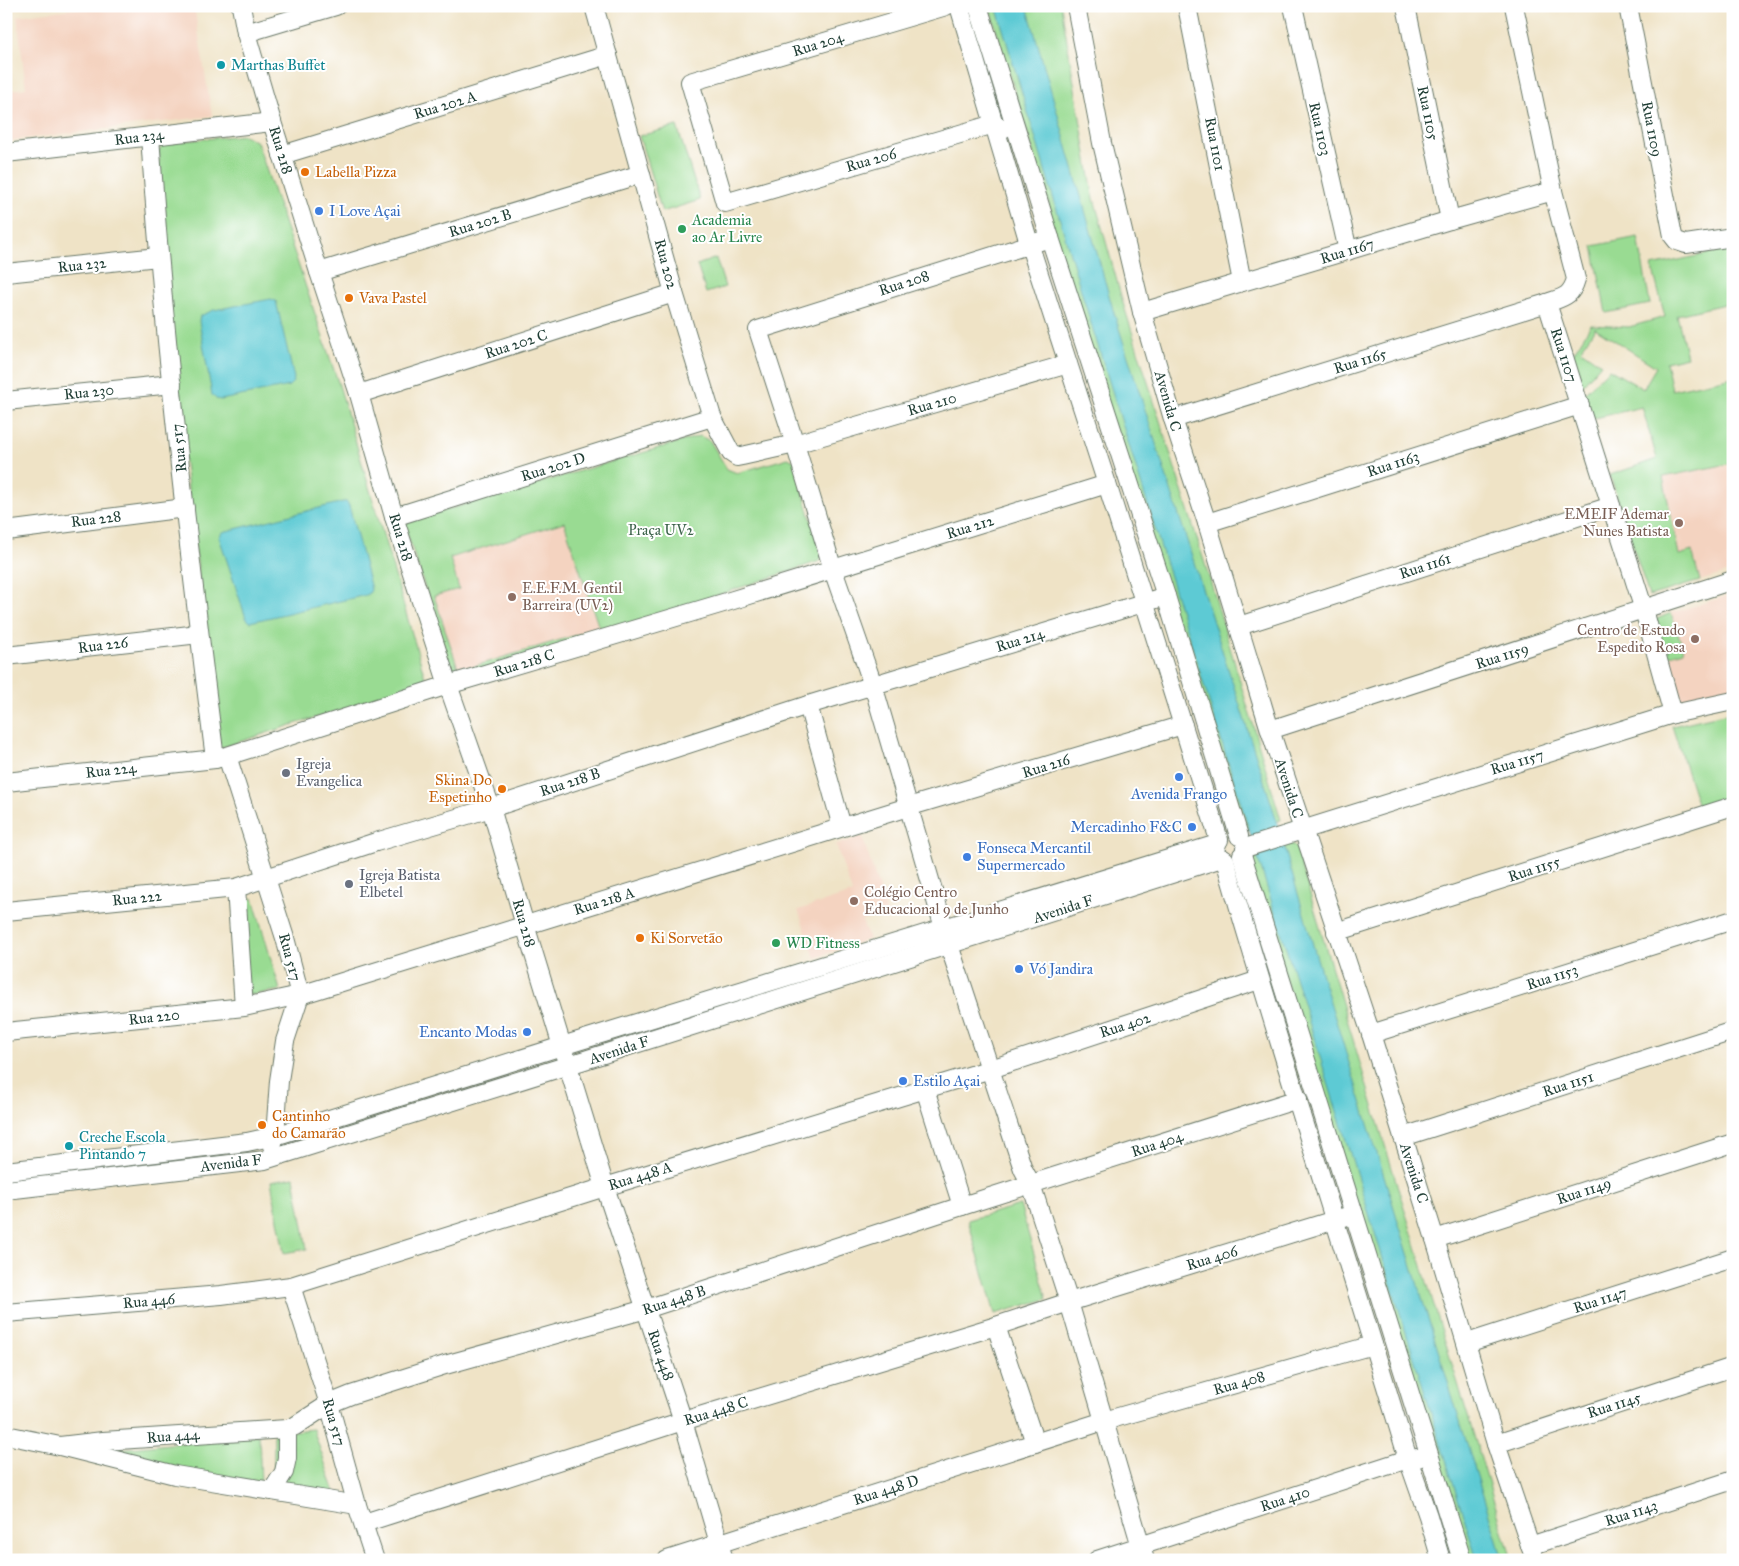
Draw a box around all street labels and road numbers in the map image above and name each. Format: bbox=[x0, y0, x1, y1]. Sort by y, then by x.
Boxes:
street label: Rua 204 bbox=[790, 28, 846, 60]
street label: Rua 1105 bbox=[1413, 84, 1443, 142]
street label: Rua 202 A bbox=[411, 87, 479, 123]
street label: Rua 1103 bbox=[1305, 100, 1335, 158]
street label: Rua 1109 bbox=[1638, 100, 1666, 158]
street label: Rua 1101 bbox=[1201, 116, 1229, 172]
street label: Rua 218 bbox=[265, 124, 297, 176]
street label: Rua 234 bbox=[113, 125, 165, 149]
street label: Rua 206 bbox=[844, 144, 900, 176]
street label: Rua 202 B bbox=[446, 205, 514, 241]
street label: Rua 1167 bbox=[1318, 234, 1376, 268]
street label: Rua 202 bbox=[651, 237, 682, 292]
street label: Rua 232 bbox=[57, 253, 108, 277]
street label: Rua 208 bbox=[876, 266, 932, 300]
street label: Rua 202 C bbox=[482, 325, 550, 363]
street label: Rua 1107 bbox=[1547, 325, 1581, 385]
street label: Rua 1165 bbox=[1331, 344, 1389, 378]
street label: Avenida C bbox=[1150, 368, 1185, 433]
street label: Rua 230 bbox=[63, 380, 115, 404]
street label: Rua 210 bbox=[906, 388, 958, 420]
street label: Rua 517 bbox=[167, 423, 191, 473]
street label: Rua 1163 bbox=[1365, 447, 1421, 481]
street label: Rua 202 D bbox=[519, 449, 588, 485]
street label: Rua 228 bbox=[70, 507, 122, 531]
street label: Rua 218 bbox=[385, 511, 417, 563]
street label: Rua 212 bbox=[944, 511, 996, 543]
street label: Rua 1161 bbox=[1397, 549, 1453, 583]
street label: Rua 214 bbox=[994, 624, 1047, 656]
street label: Rua 226 bbox=[77, 633, 130, 657]
street label: Rua 1159 bbox=[1473, 639, 1531, 673]
street label: Rua 218 C bbox=[491, 645, 557, 681]
street label: Rua 1157 bbox=[1488, 745, 1546, 779]
street label: Rua 216 bbox=[1020, 750, 1073, 782]
street label: Avenida C bbox=[1271, 755, 1307, 820]
street label: Rua 224 bbox=[85, 758, 138, 782]
street label: Rua 218 B bbox=[538, 764, 602, 800]
street label: Rua 1155 bbox=[1506, 852, 1562, 886]
street label: Rua 218 A bbox=[571, 883, 637, 919]
street label: Rua 222 bbox=[111, 886, 163, 910]
street label: Avenida F bbox=[1030, 891, 1095, 927]
street label: Rua 218 bbox=[509, 897, 539, 949]
street label: Rua 517 bbox=[275, 931, 305, 983]
street label: Rua 1153 bbox=[1524, 960, 1580, 994]
street label: Rua 220 bbox=[127, 1005, 181, 1029]
street label: Rua 402 bbox=[1097, 1008, 1153, 1042]
street label: Avenida F bbox=[586, 1032, 651, 1068]
street label: Rua 1151 bbox=[1540, 1067, 1596, 1101]
street label: Rua 404 bbox=[1129, 1127, 1186, 1161]
street label: Avenida C bbox=[1396, 1140, 1432, 1205]
street label: Avenida F bbox=[198, 1150, 263, 1176]
street label: Rua 448 A bbox=[606, 1158, 674, 1194]
street label: Rua 1149 bbox=[1554, 1174, 1614, 1208]
street label: Rua 406 bbox=[1184, 1241, 1241, 1274]
street label: Rua 448 B bbox=[640, 1281, 708, 1319]
street label: Rua 1147 bbox=[1571, 1283, 1629, 1317]
street label: Rua 446 bbox=[122, 1290, 177, 1312]
street label: Rua 448 bbox=[644, 1327, 678, 1383]
street label: Rua 408 bbox=[1211, 1367, 1267, 1399]
street label: Rua 1145 bbox=[1585, 1388, 1643, 1422]
street label: Rua 448 C bbox=[682, 1393, 750, 1429]
street label: Rua 517 bbox=[319, 1396, 349, 1448]
street label: Rua 444 bbox=[146, 1425, 201, 1447]
street label: Rua 448 D bbox=[851, 1471, 921, 1509]
street label: Rua 410 bbox=[1258, 1483, 1312, 1515]
street label: Rua 1143 bbox=[1602, 1496, 1660, 1530]

